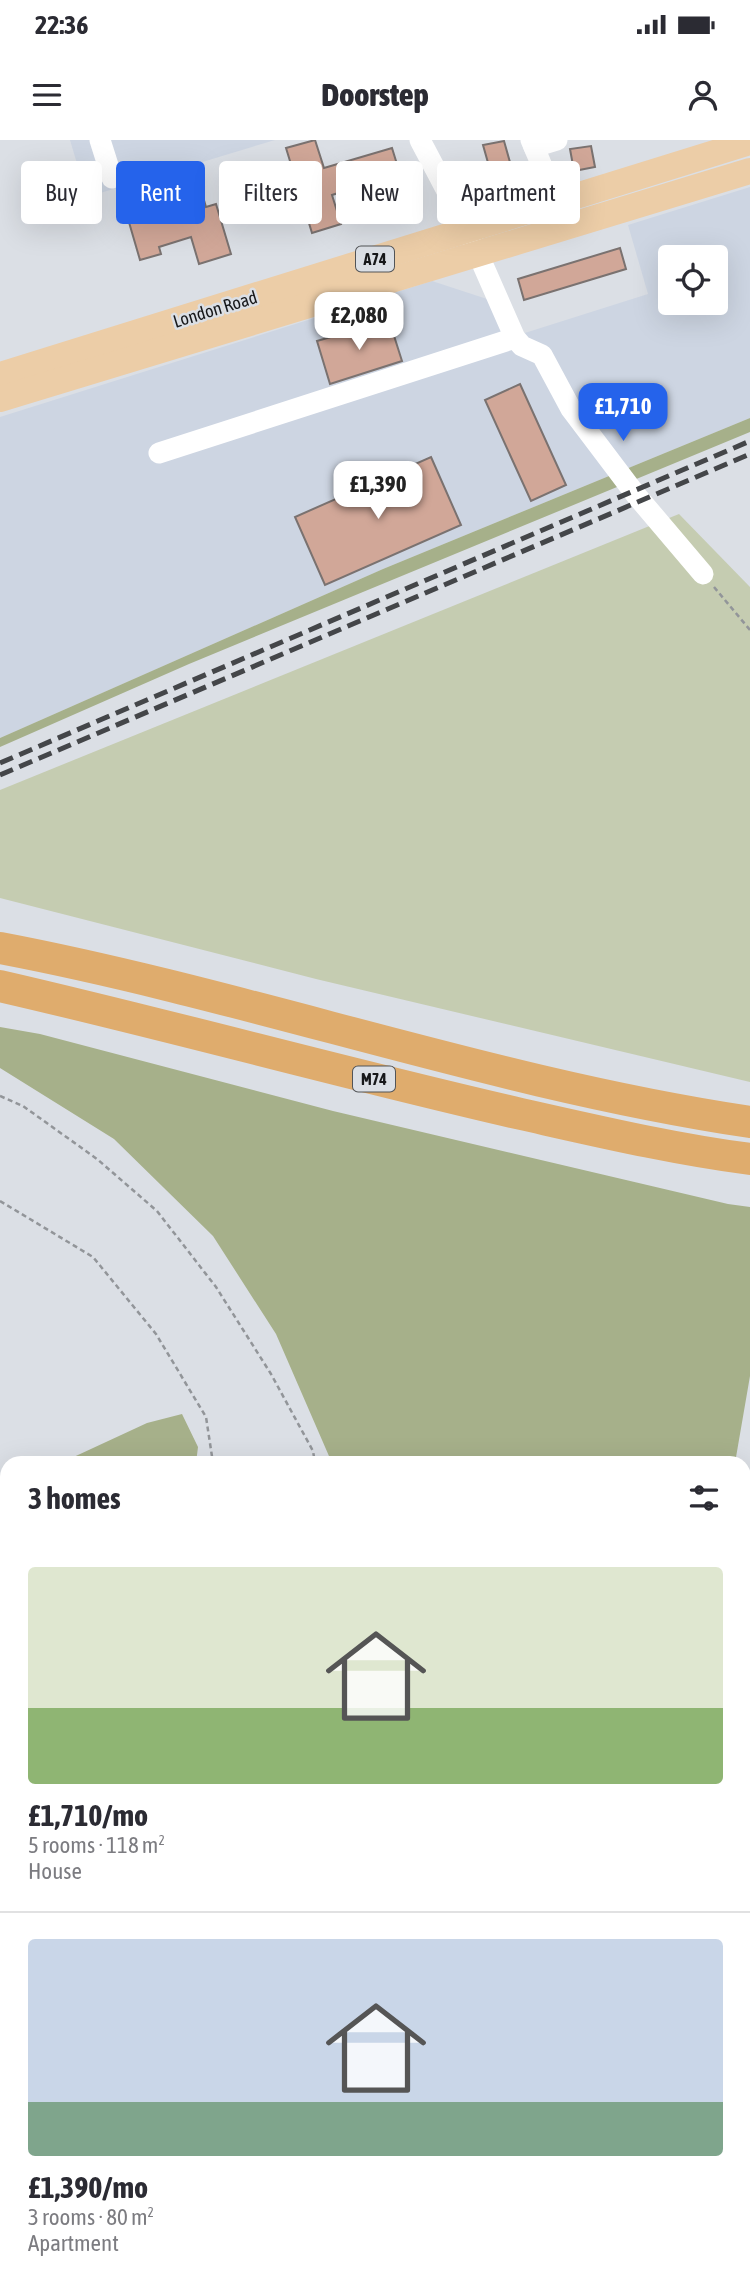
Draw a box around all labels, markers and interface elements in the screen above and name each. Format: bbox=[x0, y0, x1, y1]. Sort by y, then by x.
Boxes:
text: 22:36 bbox=[35, 10, 89, 40]
icon: menu bbox=[28, 76, 66, 114]
text: Doorstep bbox=[321, 76, 429, 113]
icon: person bbox=[684, 76, 722, 114]
chip: Buy bbox=[21, 161, 102, 224]
chip: Rent bbox=[116, 161, 205, 224]
chip: Filters bbox=[219, 161, 322, 224]
chip: New bbox=[336, 161, 423, 224]
chip: Apartment bbox=[437, 161, 580, 224]
map controls bbox=[658, 245, 728, 315]
button: locate bbox=[658, 245, 728, 315]
road number: A74 bbox=[356, 246, 394, 272]
street label: London Road bbox=[170, 286, 260, 332]
pin: £2,080 bbox=[302, 292, 416, 352]
text: £2,080 bbox=[331, 302, 388, 328]
pin: £1,710 bbox=[566, 384, 680, 443]
text: £1,710 bbox=[595, 393, 652, 419]
pin: £1,390 bbox=[321, 462, 435, 521]
text: £1,390 bbox=[350, 471, 407, 497]
road number: M74 bbox=[353, 1066, 395, 1091]
icon: filters bbox=[685, 1479, 723, 1517]
text: 3 homes bbox=[28, 1481, 121, 1515]
icon: home bbox=[313, 1613, 439, 1739]
text: £1,710/mo bbox=[28, 1798, 148, 1832]
text: 5 rooms · 118 m² bbox=[28, 1832, 165, 1858]
text: House bbox=[28, 1858, 82, 1884]
icon: home bbox=[313, 1985, 439, 2111]
text: £1,390/mo bbox=[28, 2170, 148, 2204]
text: 3 rooms · 80 m² bbox=[28, 2204, 154, 2230]
text: Apartment bbox=[28, 2230, 119, 2256]

